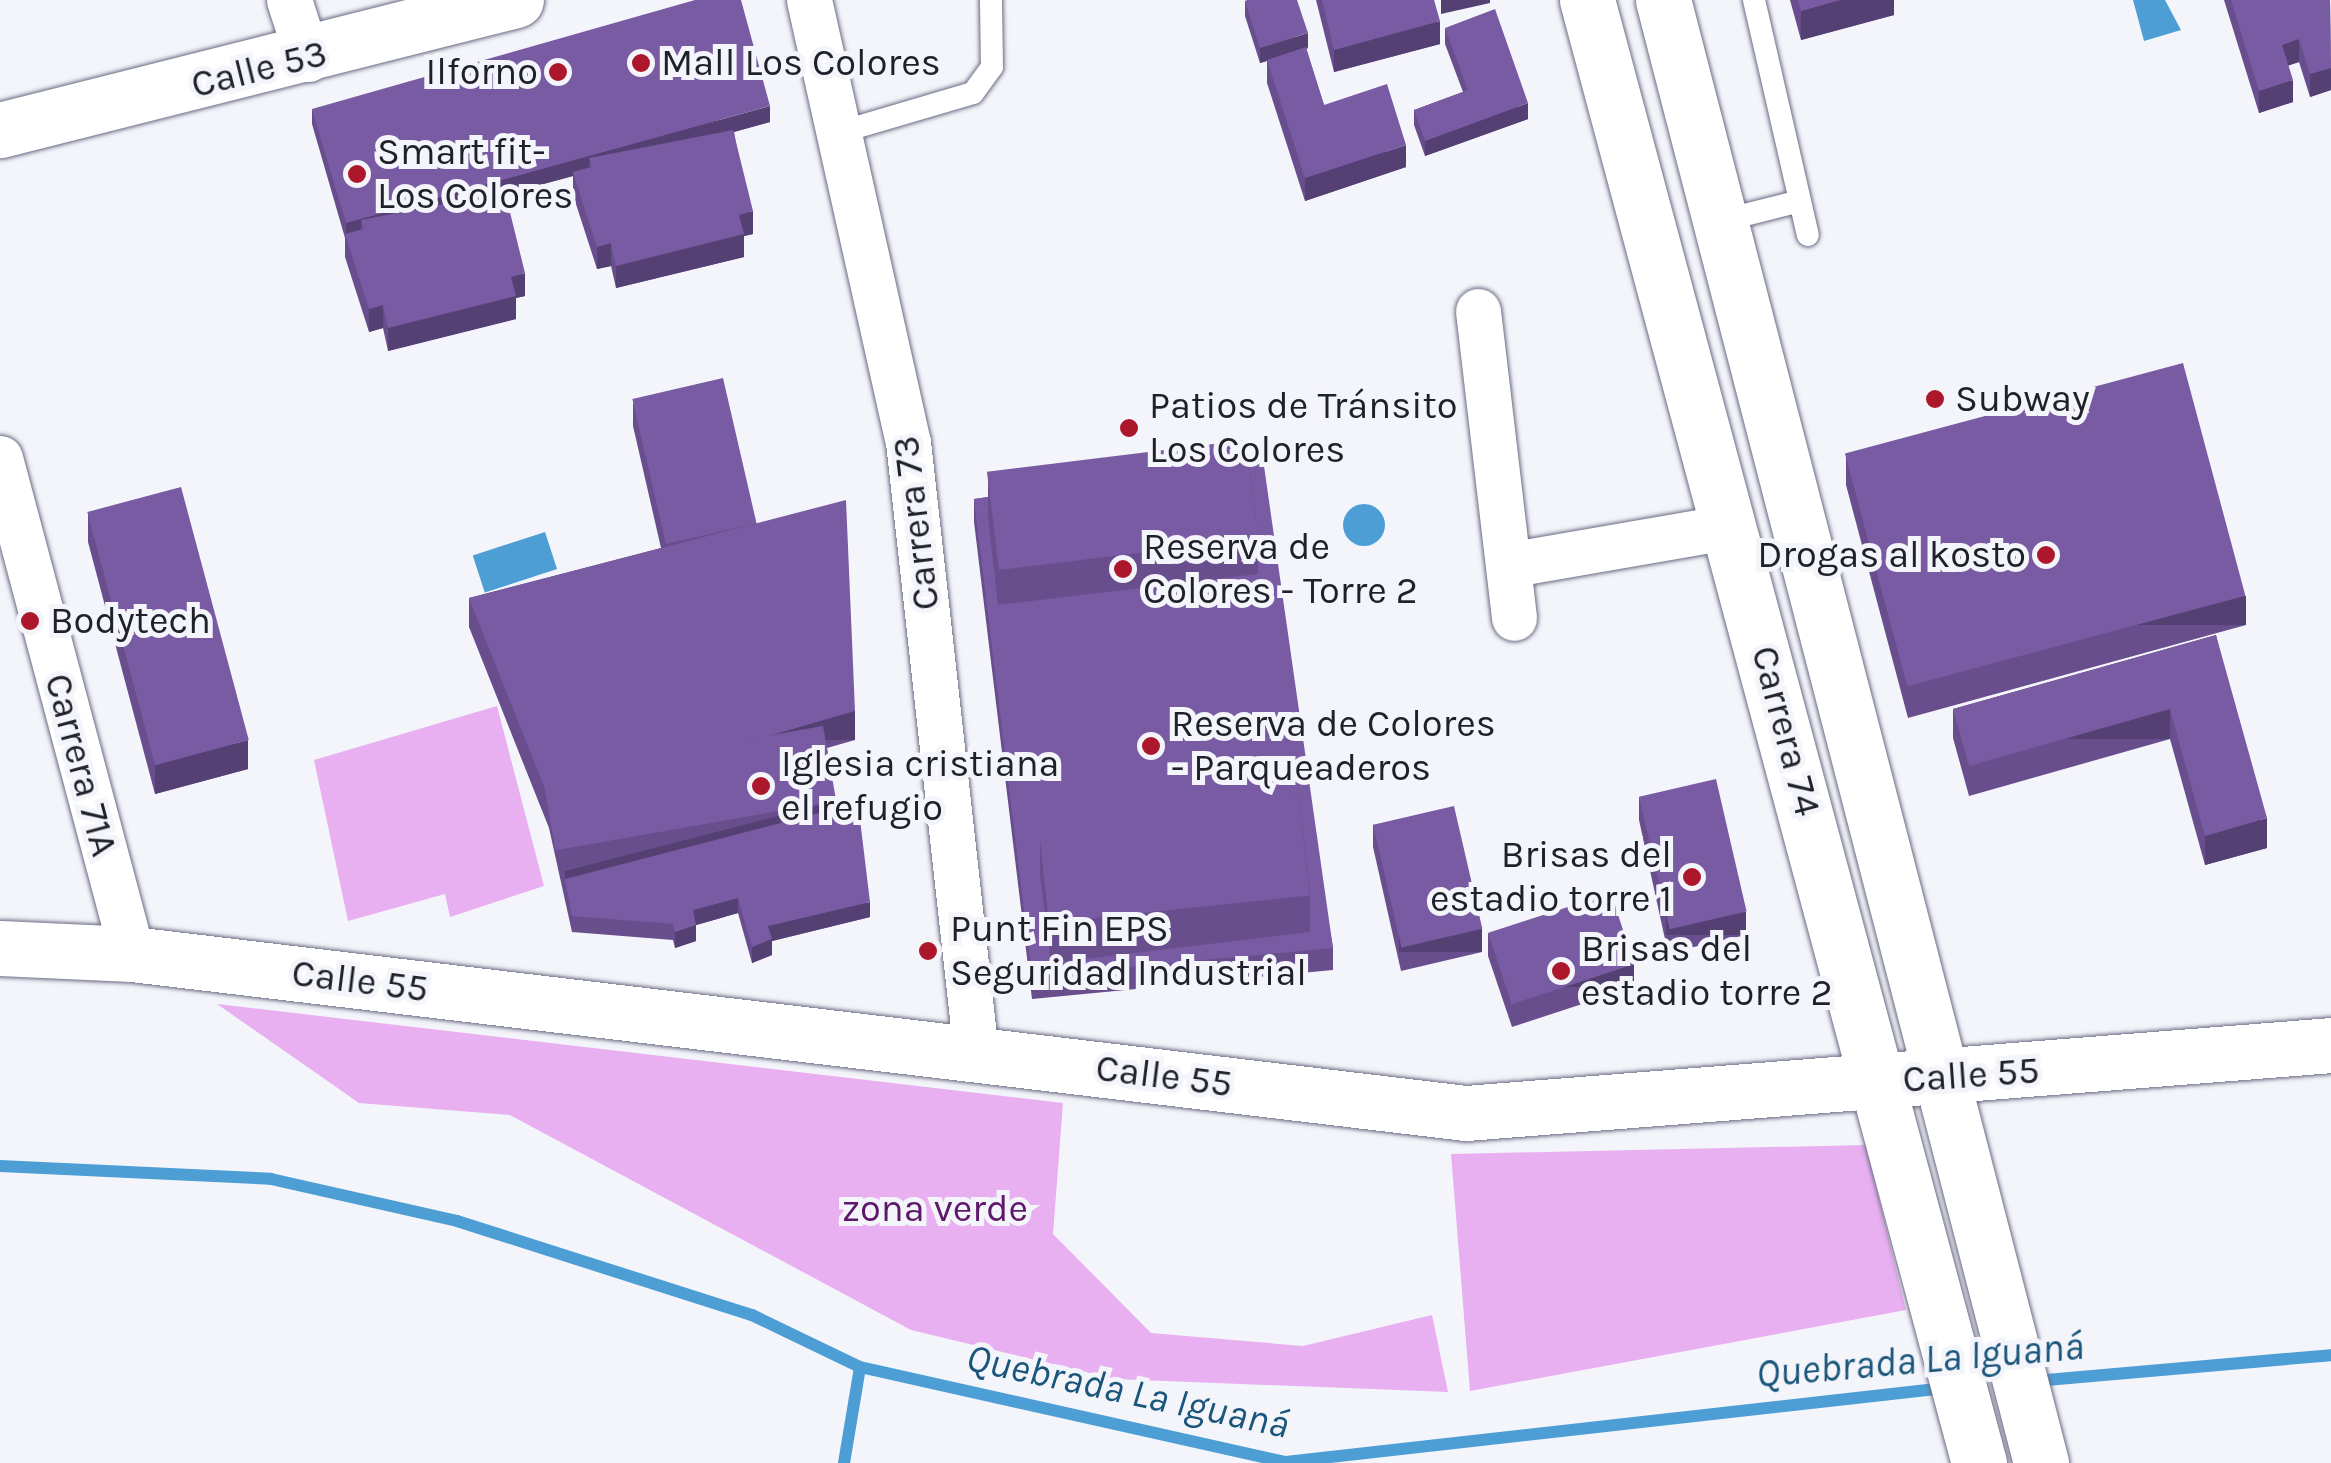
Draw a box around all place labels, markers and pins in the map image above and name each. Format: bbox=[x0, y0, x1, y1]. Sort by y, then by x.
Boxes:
place label: Mall Los Colores bbox=[661, 40, 941, 86]
place label: Ilforno bbox=[426, 49, 538, 95]
marker: Mall Los Colores bbox=[630, 52, 652, 74]
marker: Ilforno bbox=[547, 61, 569, 83]
place label: Smart fit- Los Colores bbox=[377, 129, 573, 218]
marker: Smart fit- Los Colores bbox=[346, 163, 368, 185]
place label: Subway bbox=[1955, 376, 2090, 422]
place label: Patios de Tránsito Los Colores bbox=[1149, 383, 1458, 472]
marker: Subway bbox=[1924, 388, 1946, 410]
marker: Patios de Tránsito Los Colores bbox=[1118, 417, 1140, 439]
place label: Reserva de Colores - Torre 2 bbox=[1143, 524, 1418, 614]
place label: Drogas al kosto bbox=[1757, 532, 2026, 578]
marker: Drogas al kosto bbox=[2035, 544, 2057, 566]
marker: Reserva de Colores - Torre 2 bbox=[1112, 558, 1134, 580]
place label: Bodytech bbox=[50, 598, 211, 644]
marker: Bodytech bbox=[19, 610, 41, 632]
place label: Reserva de Colores - Parqueaderos bbox=[1171, 701, 1496, 791]
marker: Reserva de Colores - Parqueaderos bbox=[1140, 735, 1162, 757]
place label: Iglesia cristiana el refugio bbox=[781, 741, 1060, 831]
marker: Iglesia cristiana el refugio bbox=[750, 775, 772, 797]
place label: Brisas del estadio torre 1 bbox=[1430, 832, 1672, 922]
marker: Brisas del estadio torre 1 bbox=[1681, 866, 1703, 888]
place label: Punt Fin EPS Seguridad Industrial bbox=[950, 906, 1307, 996]
place label: Brisas del estadio torre 2 bbox=[1581, 926, 1832, 1016]
marker: Punt Fin EPS Seguridad Industrial bbox=[915, 938, 941, 964]
marker: Brisas del estadio torre 2 bbox=[1550, 960, 1572, 982]

